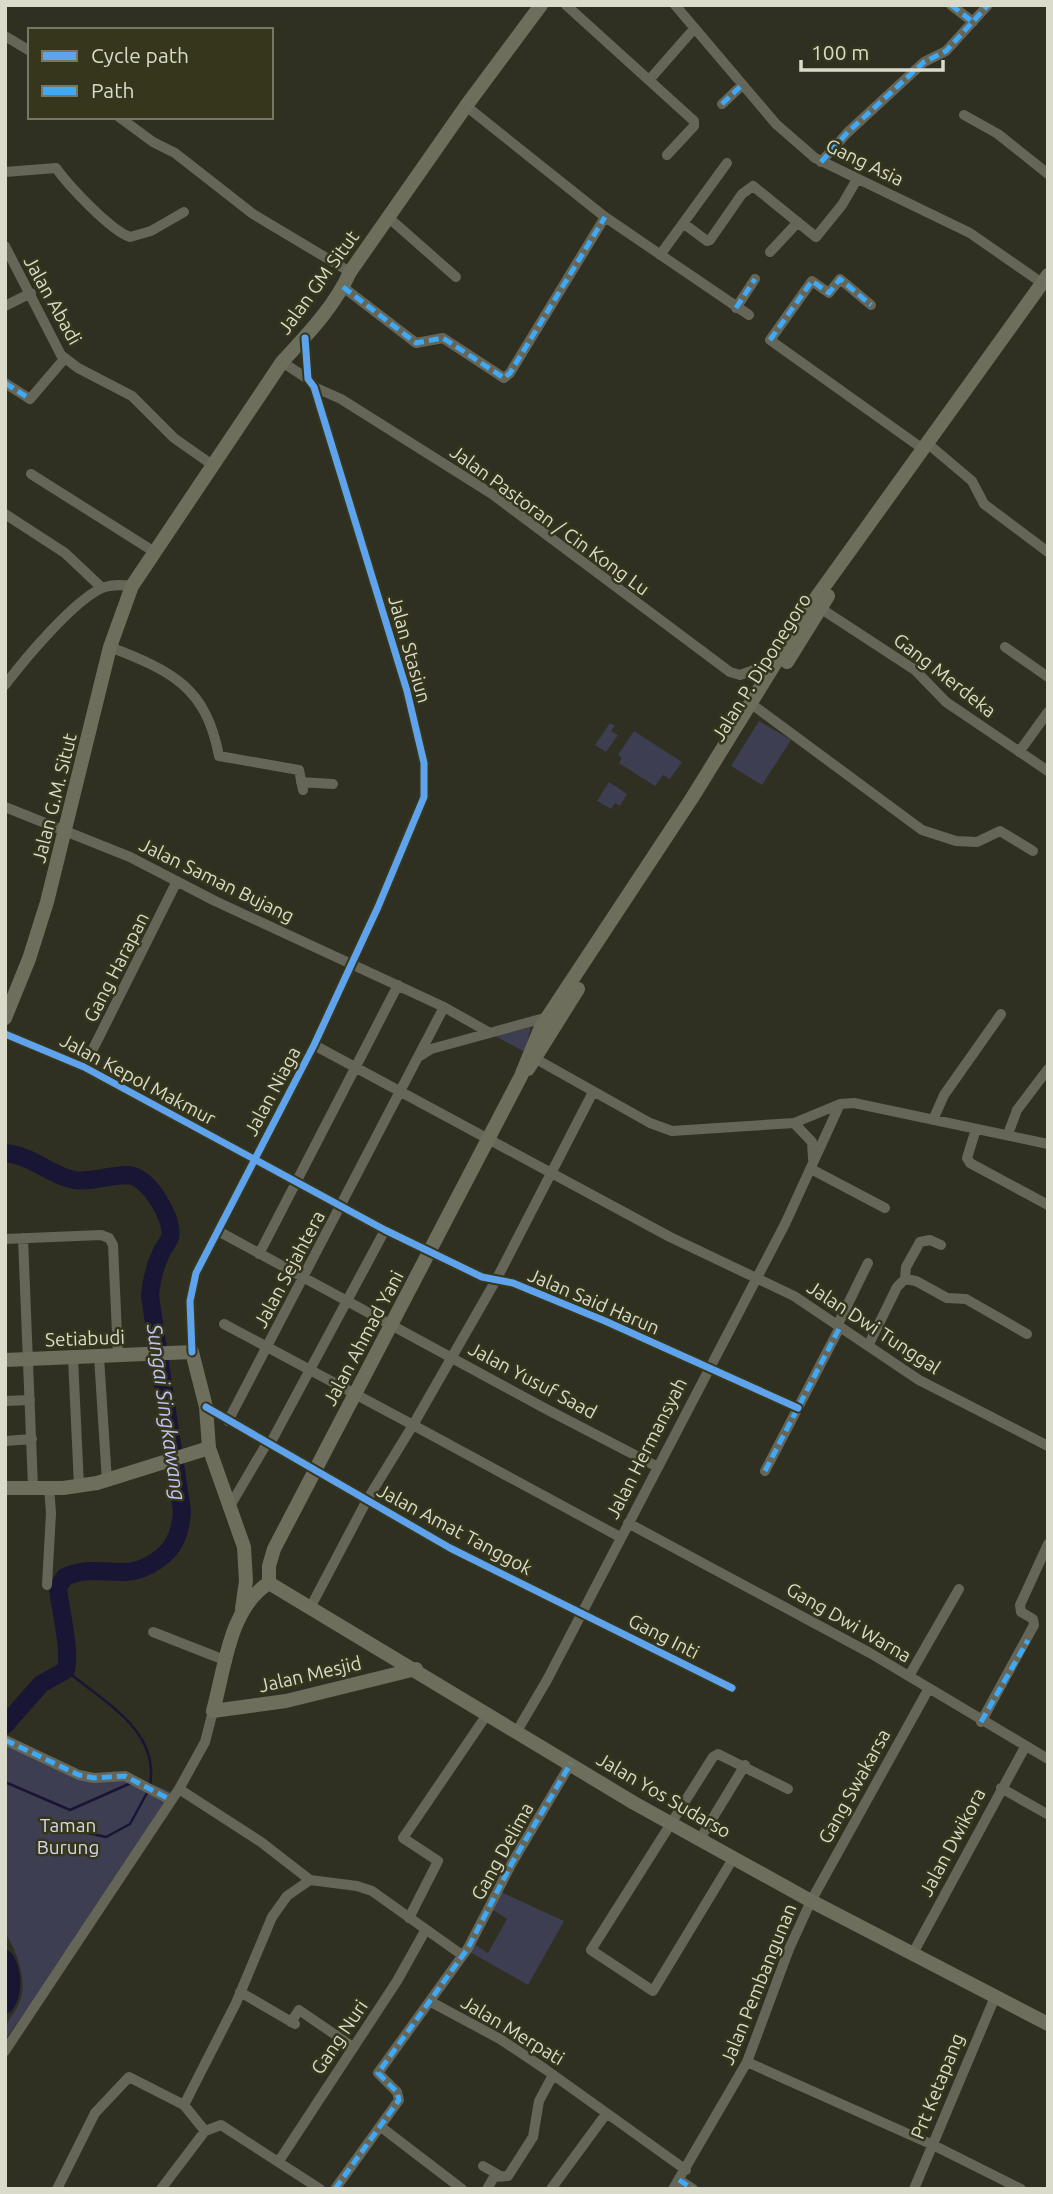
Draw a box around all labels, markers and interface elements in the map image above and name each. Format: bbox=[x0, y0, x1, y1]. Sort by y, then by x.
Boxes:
legend bbox=[28, 28, 273, 119]
scale bar bbox=[801, 28, 943, 72]
text: 100 m bbox=[811, 40, 869, 64]
text: Cycle path bbox=[91, 43, 189, 67]
text: Path bbox=[91, 78, 134, 102]
street label: Gang Asia bbox=[823, 134, 907, 190]
street label: Jalan GM Situt bbox=[273, 225, 363, 338]
street label: Jalan Abadi bbox=[20, 252, 86, 348]
street label: Jalan Pastoran / Cin Kong Lu bbox=[446, 440, 654, 600]
street label: Jalan P. Diponegoro bbox=[707, 589, 815, 745]
street label: Jalan Stasiun bbox=[384, 593, 436, 705]
street label: Gang Merdeka bbox=[890, 628, 1000, 722]
street label: Jalan G.M. Situt bbox=[27, 730, 81, 865]
street label: Jalan Saman Bujang bbox=[136, 833, 298, 927]
street label: Gang Harapan bbox=[79, 908, 153, 1026]
street label: Jalan Kepol Makmur bbox=[57, 1029, 219, 1129]
street label: Jalan Niaga bbox=[239, 1043, 305, 1139]
street label: Jalan Sejahtera bbox=[249, 1207, 329, 1331]
street label: Jalan Said Harun bbox=[525, 1263, 663, 1339]
street label: Jalan Ahmad Yani bbox=[318, 1267, 408, 1409]
street label: Jalan Dwi Tunggal bbox=[803, 1276, 945, 1378]
water label: Sungai Singkawang bbox=[143, 1321, 191, 1502]
street label: Setiabudi bbox=[45, 1326, 125, 1350]
street label: Jalan Yusuf Saad bbox=[465, 1337, 601, 1423]
street label: Jalan Hermansyah bbox=[601, 1374, 691, 1522]
street label: Jalan Amat Tanggok bbox=[374, 1479, 537, 1579]
street label: Gang Dwi Warna bbox=[783, 1577, 915, 1667]
street label: Gang Inti bbox=[625, 1609, 703, 1663]
street label: Jalan Mesjid bbox=[257, 1652, 363, 1696]
street label: Gang Swakarsa bbox=[813, 1725, 895, 1847]
street label: Jalan Yos Sudarso bbox=[593, 1748, 735, 1842]
street label: Jalan Dwikora bbox=[914, 1784, 990, 1900]
street label: Gang Delima bbox=[466, 1798, 538, 1904]
park label: Taman Burung bbox=[37, 1814, 99, 1858]
street label: Jalan Pembangunan bbox=[716, 1900, 800, 2068]
street label: Jalan Merpati bbox=[458, 1991, 568, 2069]
street label: Gang Nuri bbox=[306, 1996, 372, 2078]
street label: Prt Ketapang bbox=[906, 2030, 968, 2142]

